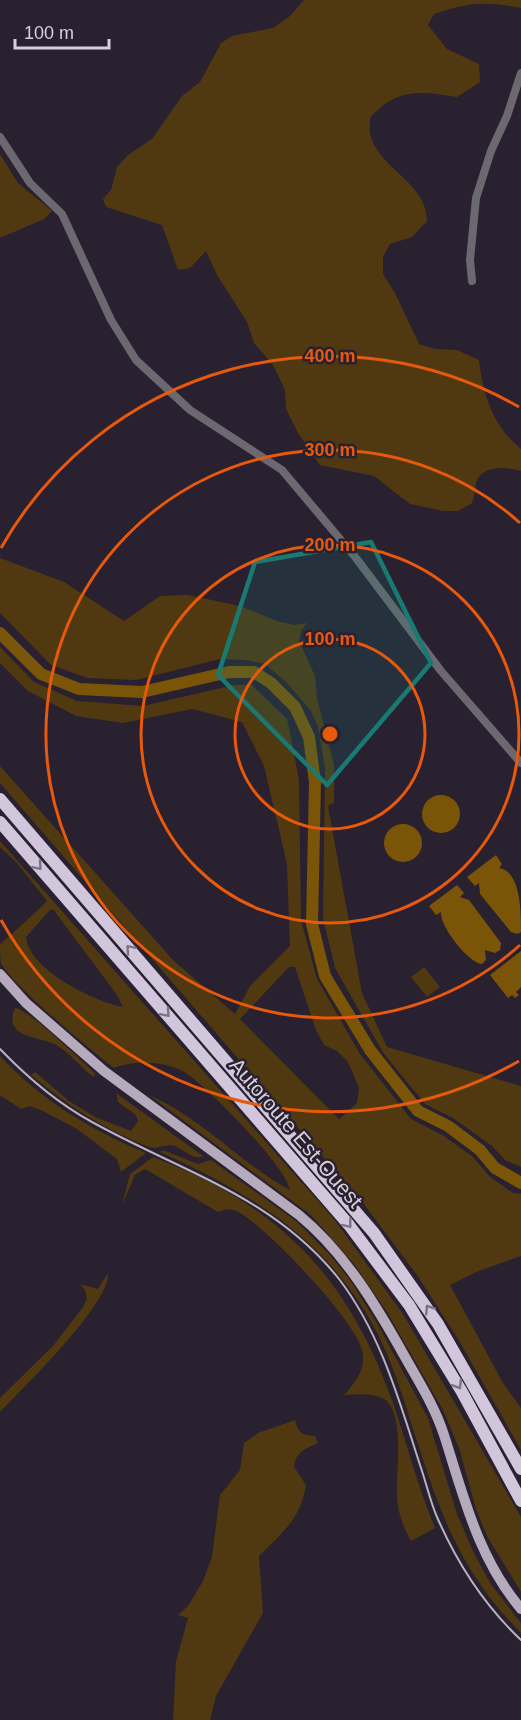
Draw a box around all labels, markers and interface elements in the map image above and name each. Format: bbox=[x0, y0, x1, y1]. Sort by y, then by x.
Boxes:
scale bar bbox=[15, 12, 110, 50]
text: 100 m bbox=[24, 23, 74, 43]
text: 400 m bbox=[304, 346, 356, 366]
text: 300 m bbox=[304, 440, 356, 460]
text: 200 m bbox=[304, 535, 356, 555]
text: 100 m bbox=[304, 629, 356, 649]
centre of rings bbox=[320, 724, 340, 744]
one-way arrow bbox=[31, 859, 42, 870]
one-way arrow bbox=[126, 945, 137, 956]
one-way arrow bbox=[159, 1006, 170, 1017]
street label: Autoroute Est-Ouest bbox=[225, 1053, 368, 1212]
one-way arrow bbox=[341, 1218, 352, 1229]
one-way arrow bbox=[424, 1305, 436, 1315]
one-way arrow bbox=[450, 1379, 462, 1389]

